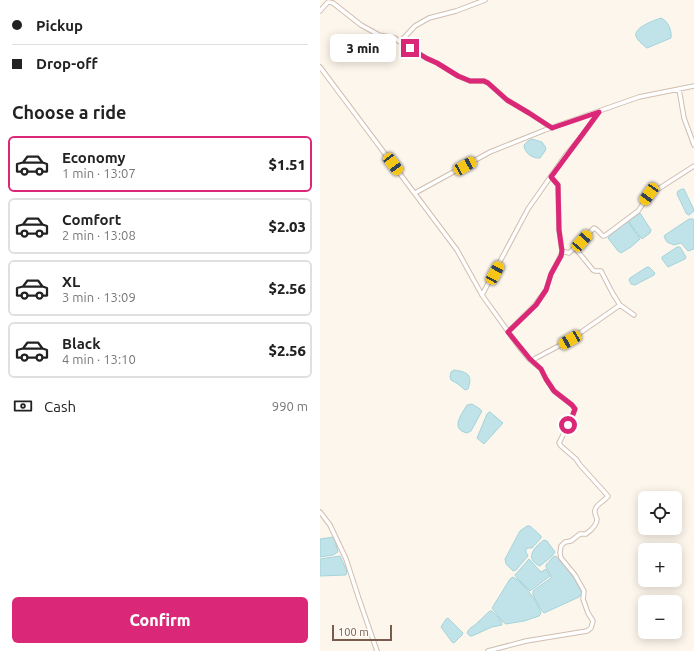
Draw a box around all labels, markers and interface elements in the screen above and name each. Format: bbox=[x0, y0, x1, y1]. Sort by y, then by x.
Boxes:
text: Pickup bbox=[36, 17, 83, 34]
callout: 3 min bbox=[330, 34, 396, 62]
route end bbox=[401, 39, 419, 57]
text: 3 min bbox=[346, 41, 380, 55]
text: Drop-off bbox=[36, 55, 98, 72]
text: Choose a ride bbox=[12, 102, 126, 122]
icon: car bbox=[14, 146, 50, 182]
text: Economy bbox=[62, 149, 126, 166]
car bbox=[381, 151, 405, 177]
car bbox=[452, 155, 478, 177]
text: $1.51 bbox=[268, 156, 306, 173]
text: 1 min · 13:07 bbox=[62, 166, 136, 180]
car bbox=[637, 181, 661, 207]
icon: car bbox=[14, 208, 50, 244]
text: Comfort bbox=[62, 211, 121, 228]
text: $2.03 bbox=[268, 218, 306, 235]
text: 2 min · 13:08 bbox=[62, 228, 136, 242]
car bbox=[570, 228, 594, 254]
car bbox=[484, 260, 506, 286]
icon: car bbox=[14, 270, 50, 306]
text: XL bbox=[62, 273, 80, 290]
text: $2.56 bbox=[268, 280, 306, 297]
text: 3 min · 13:09 bbox=[62, 290, 136, 304]
car bbox=[557, 329, 583, 351]
icon: car bbox=[14, 332, 50, 368]
text: Black bbox=[62, 335, 101, 352]
text: $2.56 bbox=[268, 342, 306, 359]
text: 4 min · 13:10 bbox=[62, 352, 136, 366]
icon: cash bbox=[12, 395, 34, 417]
text: Cash bbox=[44, 398, 76, 415]
text: 990 m bbox=[272, 399, 308, 413]
route start bbox=[559, 416, 577, 434]
map controls bbox=[638, 491, 682, 639]
button: locate bbox=[638, 491, 682, 535]
button: + bbox=[638, 543, 682, 587]
button: − bbox=[638, 595, 682, 639]
button: Confirm bbox=[12, 597, 308, 643]
scale bar bbox=[332, 623, 392, 642]
text: 100 m bbox=[338, 626, 369, 638]

